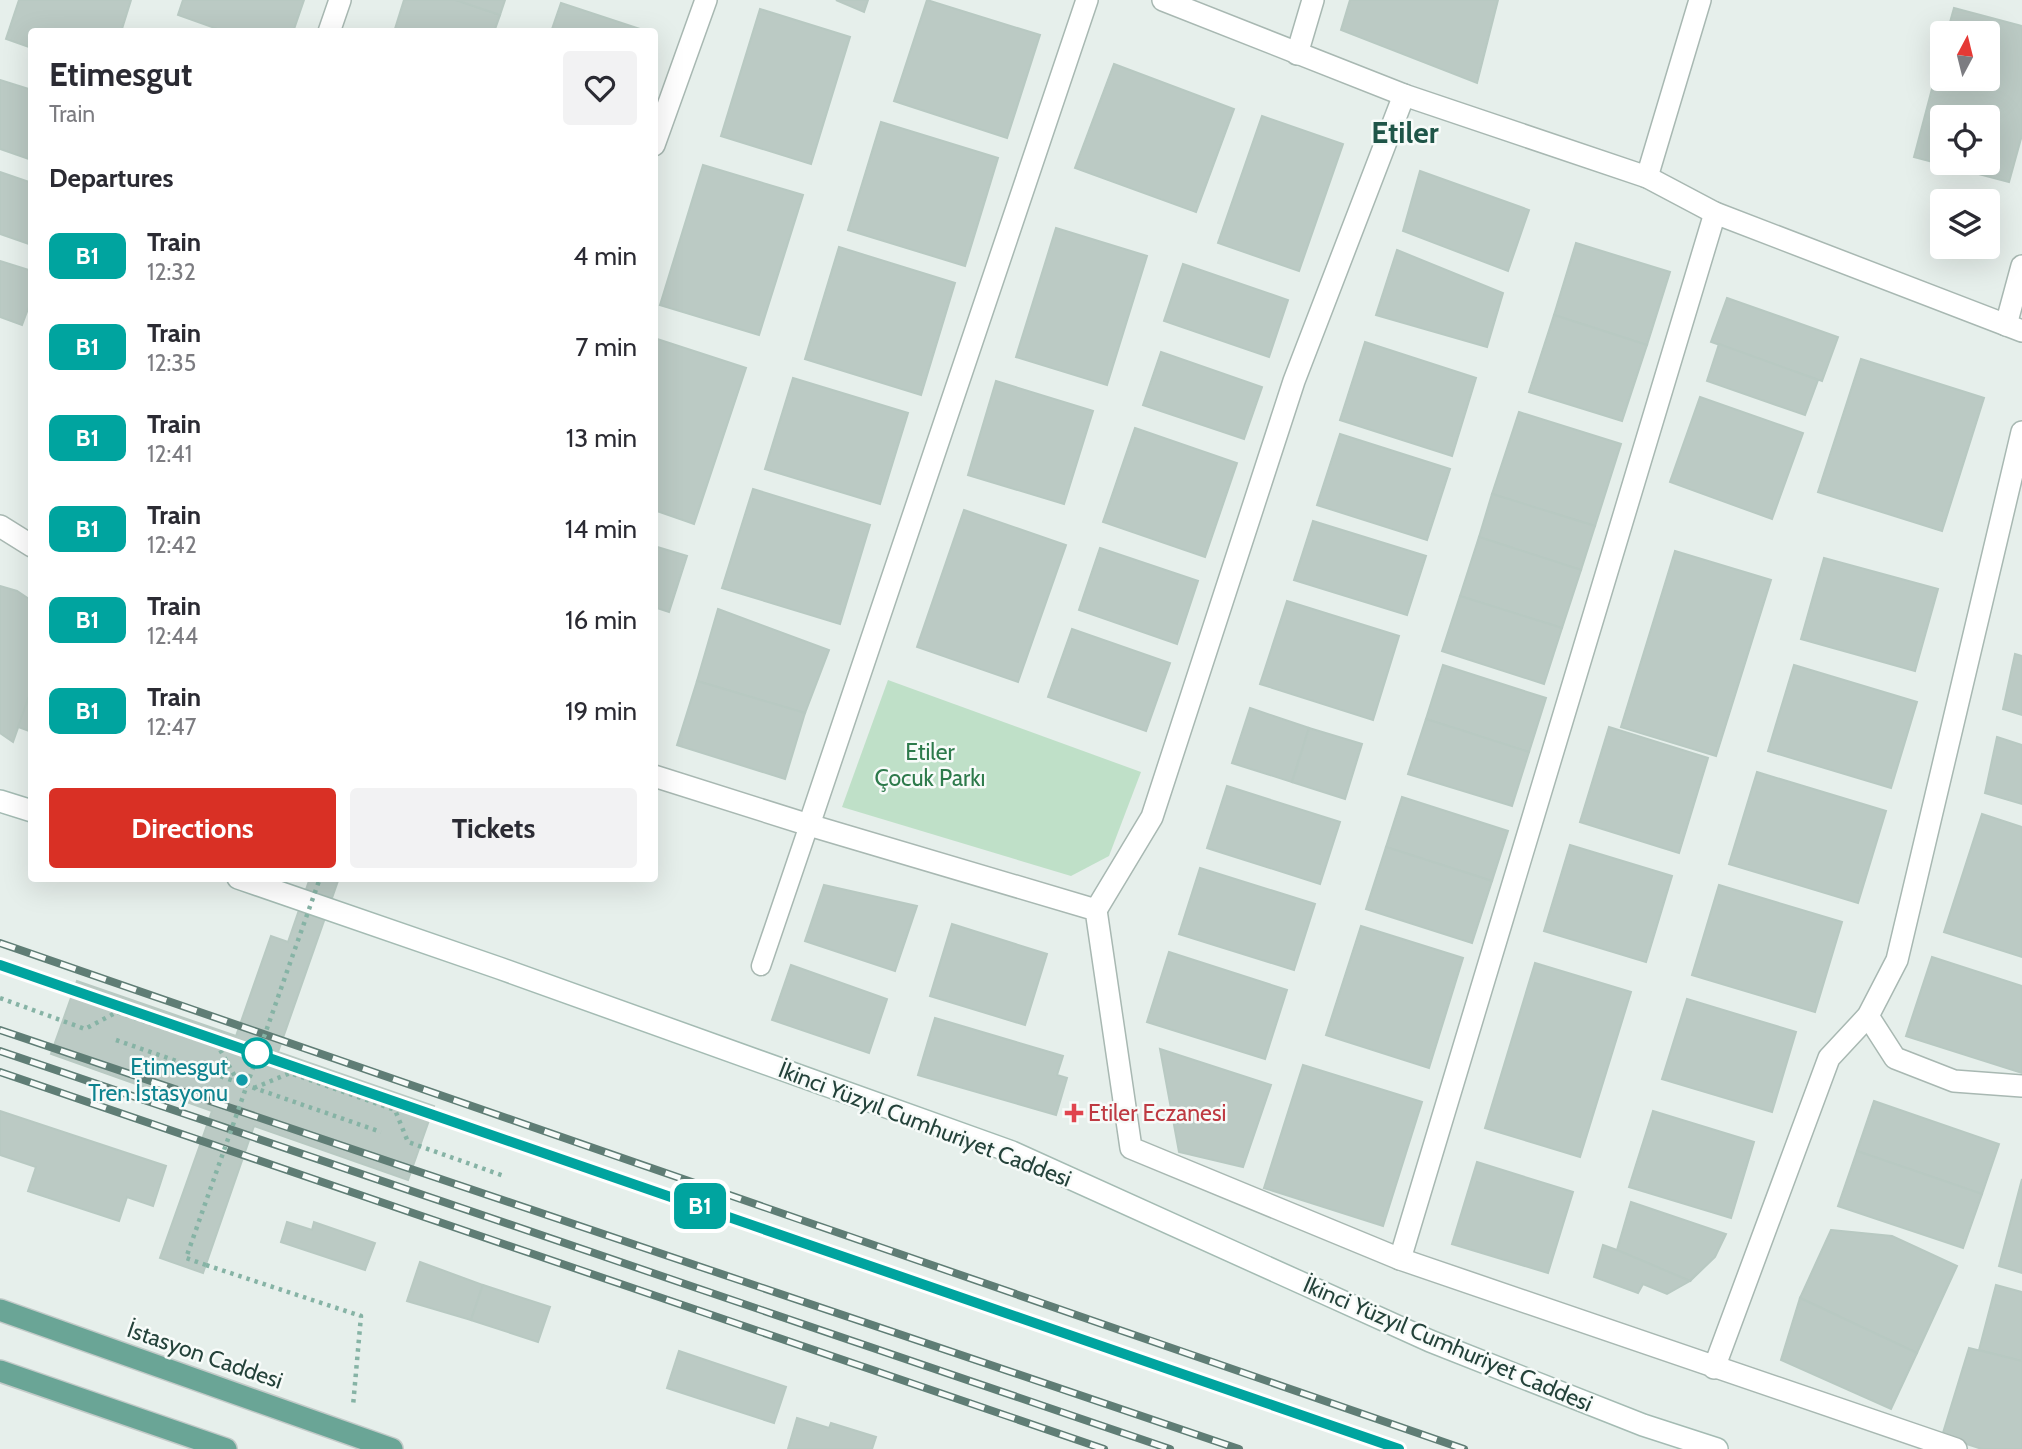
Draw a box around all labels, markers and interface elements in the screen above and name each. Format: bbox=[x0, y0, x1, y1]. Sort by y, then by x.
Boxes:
north arrow bbox=[1930, 21, 2000, 91]
map controls bbox=[1930, 21, 2000, 259]
button: heart bbox=[563, 51, 637, 125]
text: Etimesgut bbox=[49, 54, 192, 94]
text: Train bbox=[49, 100, 95, 128]
button: locate bbox=[1930, 105, 2000, 175]
district label: Etiler bbox=[1371, 114, 1439, 151]
text: Departures bbox=[49, 162, 173, 194]
button: layers bbox=[1930, 189, 2000, 259]
text: Train bbox=[147, 226, 201, 258]
text: 4 min bbox=[573, 240, 637, 272]
text: B1 bbox=[76, 241, 99, 270]
text: 12:32 bbox=[147, 258, 196, 286]
text: Train bbox=[147, 317, 201, 349]
text: 7 min bbox=[575, 331, 637, 363]
text: B1 bbox=[76, 332, 99, 361]
text: 12:35 bbox=[147, 349, 196, 377]
text: Train bbox=[147, 408, 201, 440]
text: 13 min bbox=[566, 422, 637, 454]
text: B1 bbox=[76, 423, 99, 452]
text: 12:41 bbox=[147, 440, 192, 468]
text: Train bbox=[147, 499, 201, 531]
text: 14 min bbox=[565, 513, 637, 545]
text: B1 bbox=[76, 514, 99, 543]
text: 12:42 bbox=[147, 531, 197, 559]
text: Train bbox=[147, 590, 201, 622]
text: 16 min bbox=[565, 604, 637, 636]
text: B1 bbox=[76, 605, 99, 634]
text: 12:44 bbox=[147, 622, 198, 650]
text: Train bbox=[147, 681, 201, 713]
text: 19 min bbox=[565, 695, 637, 727]
text: B1 bbox=[76, 696, 99, 725]
text: 12:47 bbox=[147, 713, 196, 741]
park label: Etiler Çocuk Parkı bbox=[875, 738, 985, 792]
button: Directions bbox=[49, 788, 336, 868]
button: Tickets bbox=[350, 788, 637, 868]
unlabelled marker bbox=[242, 1038, 272, 1068]
place label: Etimesgut Tren İstasyonu bbox=[88, 1053, 228, 1107]
street label: İkinci Yüzyıl Cumhuriyet Caddesi bbox=[775, 1055, 1075, 1193]
marker: Etimesgut Tren İstasyonu bbox=[234, 1072, 250, 1088]
place label: Etiler Eczanesi bbox=[1088, 1099, 1226, 1127]
marker: Etiler Eczanesi bbox=[1066, 1105, 1082, 1121]
line badge: B1 bbox=[668, 1183, 732, 1229]
text: B1 bbox=[688, 1191, 712, 1220]
street label: İkinci Yüzyıl Cumhuriyet Caddesi bbox=[1299, 1270, 1597, 1418]
street label: İstasyon Caddesi bbox=[124, 1315, 286, 1395]

